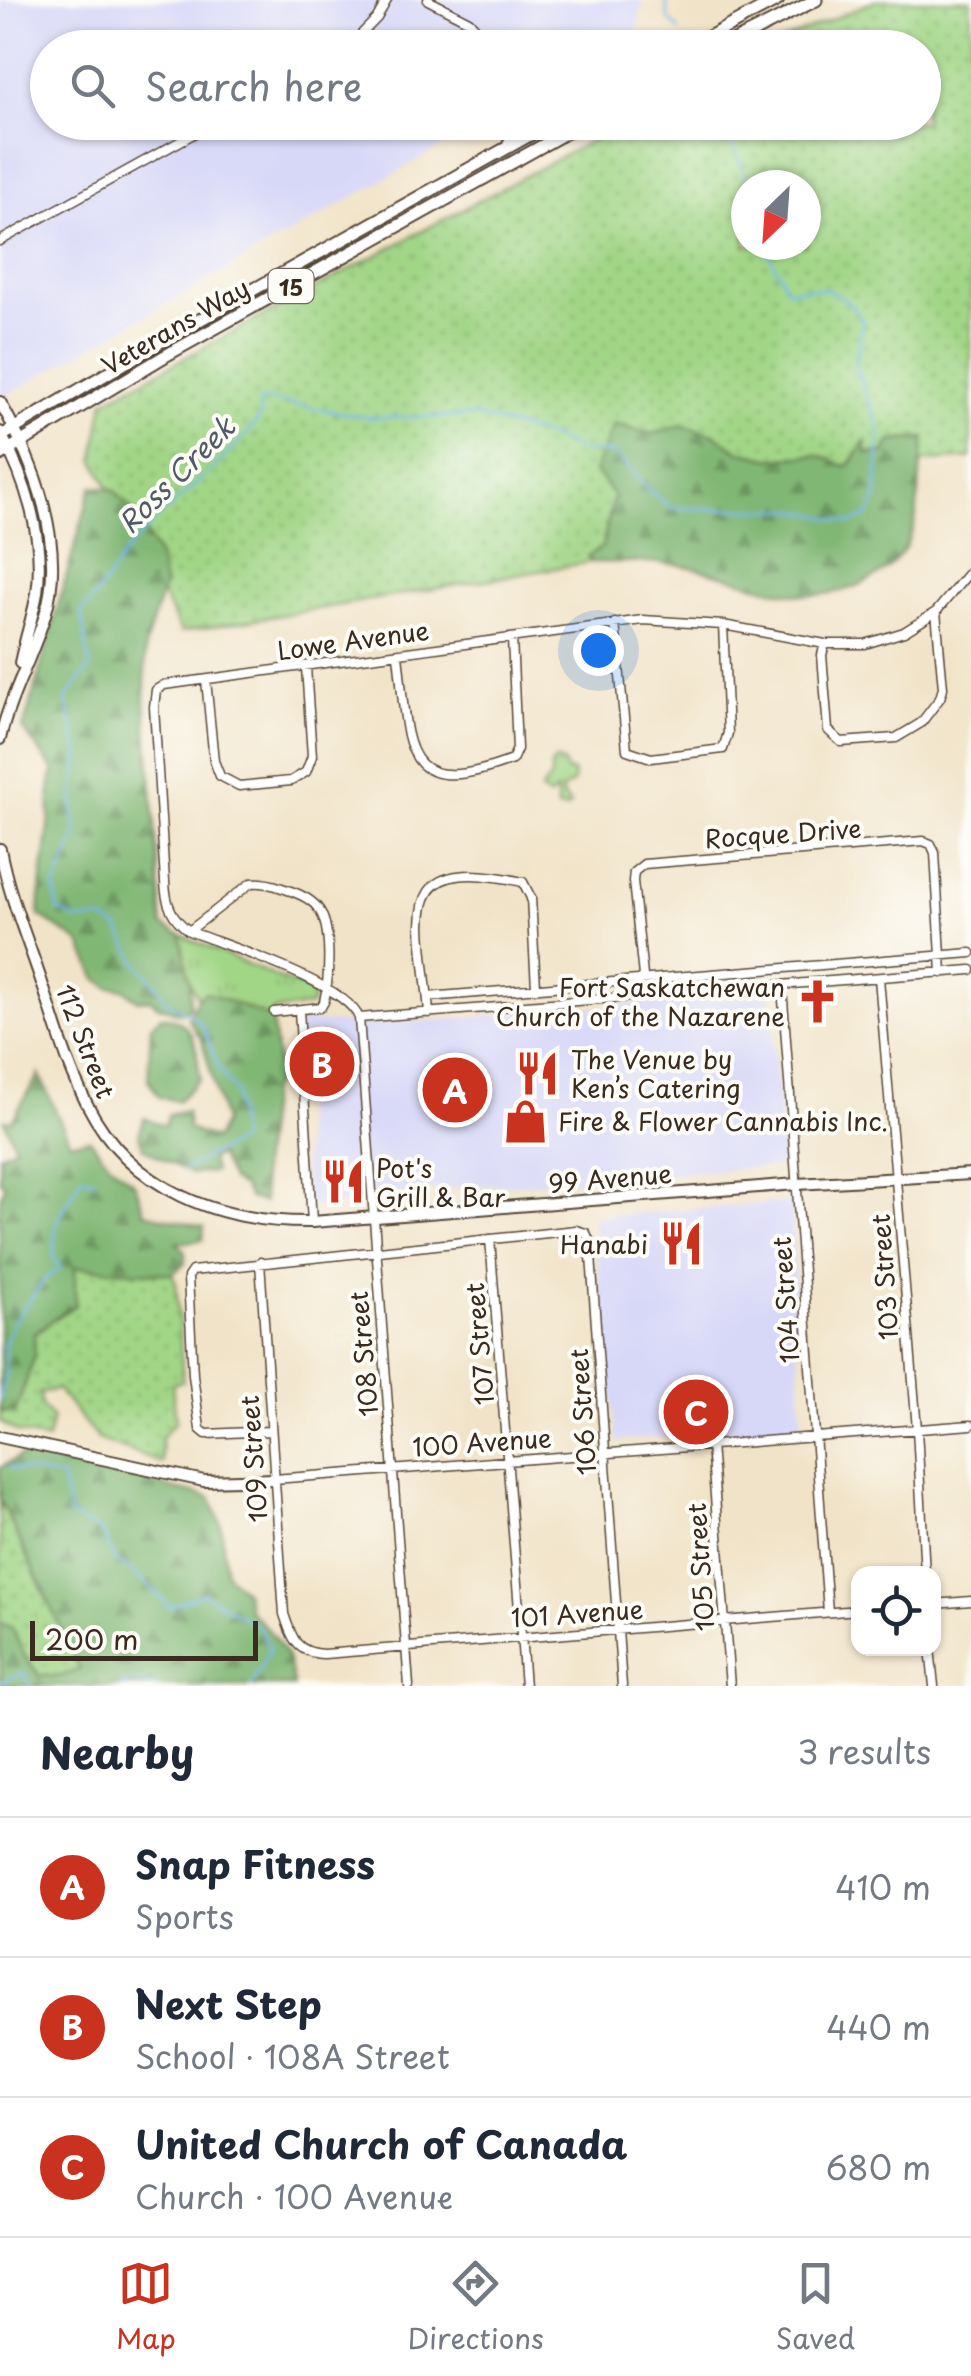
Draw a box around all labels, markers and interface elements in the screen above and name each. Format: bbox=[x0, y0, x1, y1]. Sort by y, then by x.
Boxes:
search box bbox=[30, 30, 941, 140]
text: Search here bbox=[145, 57, 362, 114]
icon: search bbox=[65, 58, 120, 113]
north arrow bbox=[731, 170, 821, 260]
street label: Veterans Way bbox=[94, 268, 256, 384]
road number: 15 bbox=[268, 269, 314, 303]
water label: Ross Creek bbox=[108, 404, 246, 542]
street label: Lowe Avenue bbox=[275, 611, 431, 669]
your location bbox=[573, 625, 624, 676]
street label: Rocque Drive bbox=[703, 809, 863, 857]
place label: Fort Saskatchewan Church of the Nazarene bbox=[496, 968, 785, 1035]
church icon: Fort Saskatchewan Church of the Nazarene bbox=[794, 977, 842, 1025]
street label: 112 Street bbox=[47, 978, 125, 1104]
pin: B bbox=[290, 1026, 354, 1102]
place label: The Venue by Ken’s Catering bbox=[571, 1040, 741, 1107]
restaurant icon: The Venue by Ken’s Catering bbox=[514, 1049, 562, 1097]
pin: A bbox=[422, 1052, 488, 1128]
shop icon: Fire & Flower Cannabis Inc. bbox=[501, 1097, 549, 1145]
place label: Fire & Flower Cannabis Inc. bbox=[558, 1102, 888, 1140]
place label: Pot's Grill & Bar bbox=[376, 1149, 506, 1216]
street label: 99 Avenue bbox=[547, 1154, 673, 1202]
restaurant icon: Pot's Grill & Bar bbox=[319, 1158, 367, 1206]
street label: 103 Street bbox=[861, 1213, 907, 1341]
restaurant icon: Hanabi bbox=[657, 1220, 705, 1268]
place label: Hanabi bbox=[560, 1225, 648, 1263]
street label: 104 Street bbox=[762, 1236, 808, 1364]
street label: 107 Street bbox=[455, 1281, 503, 1407]
street label: 108 Street bbox=[339, 1290, 387, 1418]
street label: 106 Street bbox=[559, 1347, 605, 1477]
pin: C bbox=[664, 1374, 728, 1450]
street label: 109 Street bbox=[230, 1394, 276, 1524]
street label: 100 Avenue bbox=[411, 1418, 553, 1466]
street label: 105 Street bbox=[677, 1502, 723, 1632]
map controls bbox=[851, 1566, 941, 1656]
button: locate bbox=[851, 1566, 941, 1656]
street label: 101 Avenue bbox=[510, 1589, 644, 1637]
scale bar bbox=[30, 1616, 258, 1660]
text: 200 m bbox=[45, 1617, 138, 1660]
text: Nearby bbox=[40, 1720, 194, 1783]
text: 3 results bbox=[797, 1727, 931, 1775]
text: Snap Fitness bbox=[135, 1835, 375, 1892]
text: A bbox=[60, 1863, 85, 1911]
text: 410 m bbox=[835, 1863, 931, 1911]
text: Sports bbox=[135, 1892, 234, 1940]
text: Next Step bbox=[135, 1975, 322, 2032]
text: B bbox=[62, 2003, 83, 2051]
text: 440 m bbox=[826, 2003, 931, 2051]
text: School · 108A Street bbox=[135, 2032, 450, 2080]
text: United Church of Canada bbox=[135, 2115, 628, 2172]
text: C bbox=[60, 2143, 85, 2191]
text: 680 m bbox=[826, 2143, 931, 2191]
text: Church · 100 Avenue bbox=[135, 2172, 453, 2220]
tab: Map bbox=[116, 2256, 176, 2359]
tab: Directions bbox=[408, 2256, 544, 2359]
tab: Saved bbox=[776, 2256, 855, 2359]

